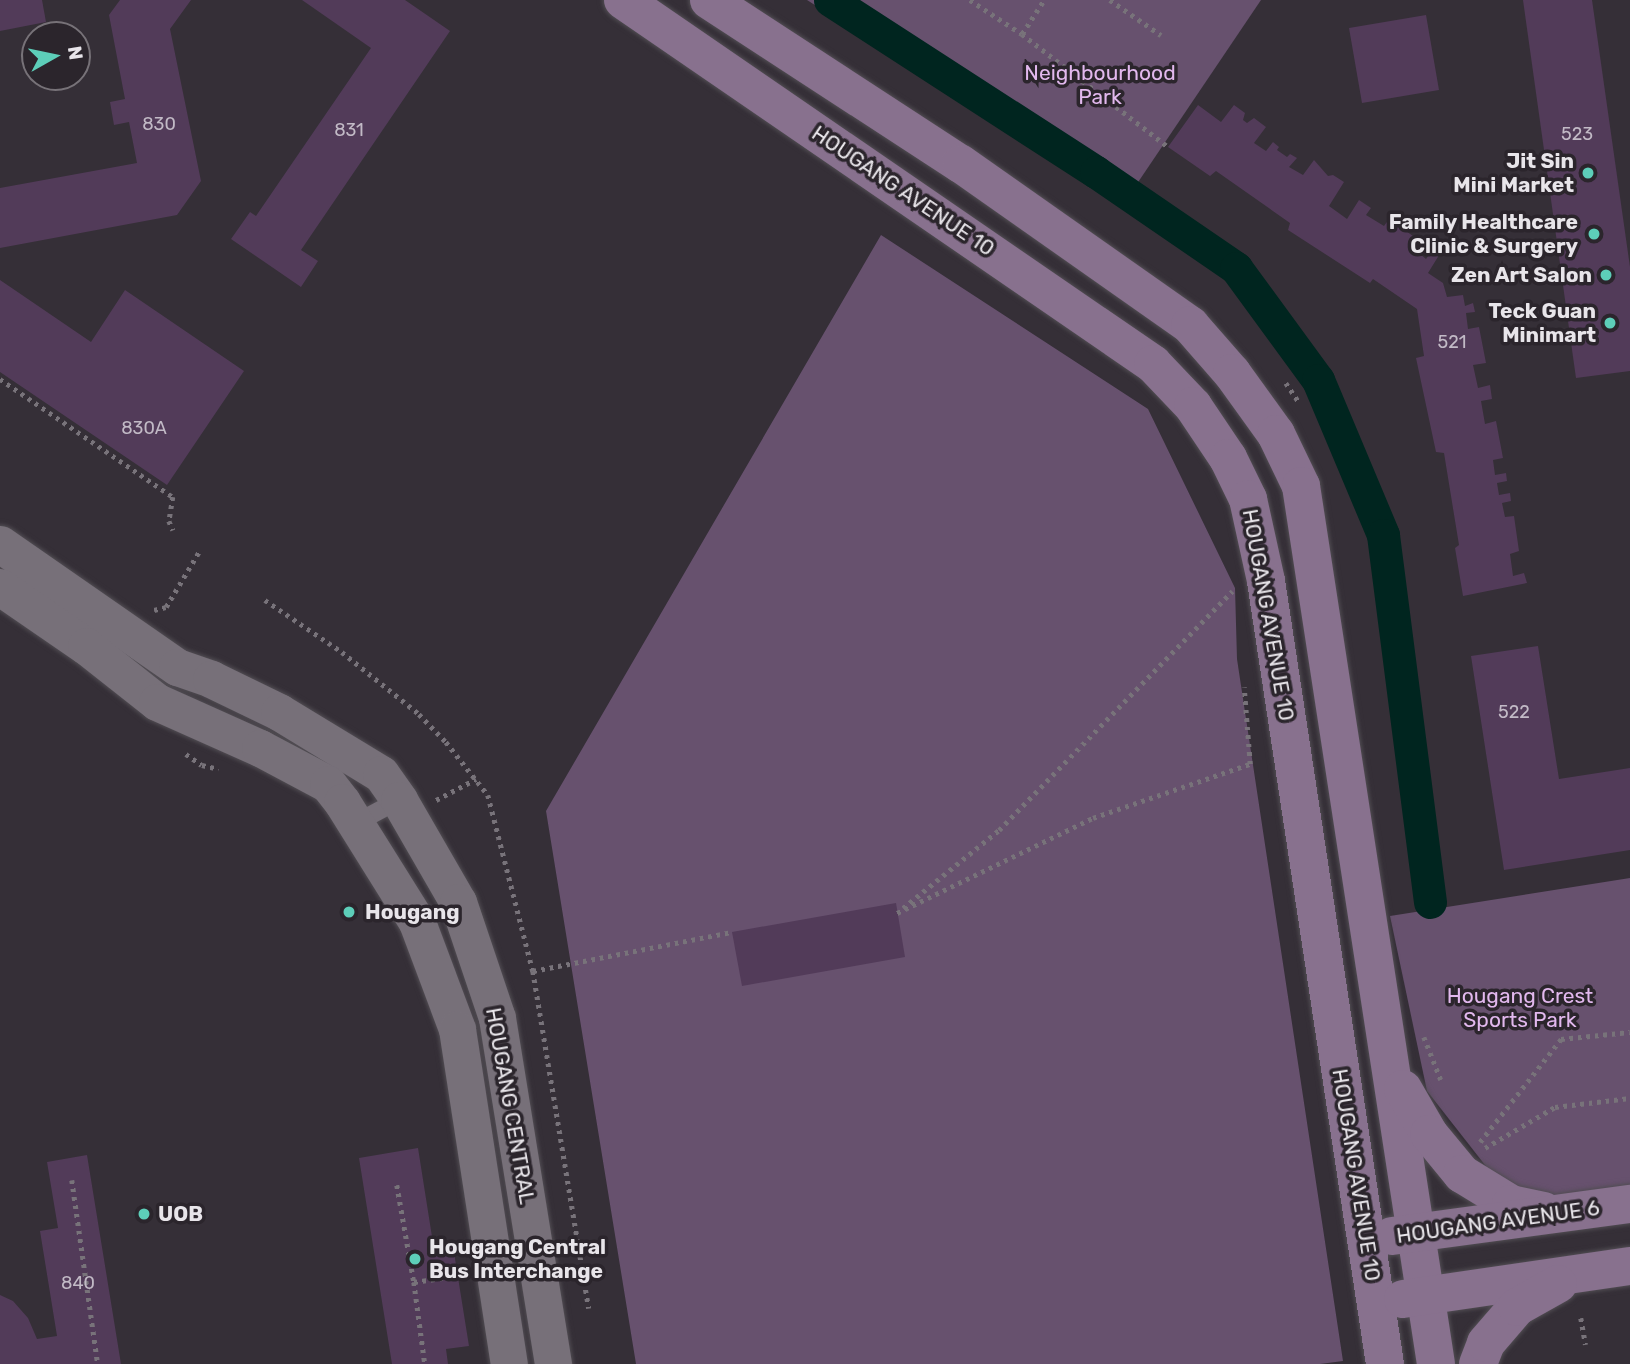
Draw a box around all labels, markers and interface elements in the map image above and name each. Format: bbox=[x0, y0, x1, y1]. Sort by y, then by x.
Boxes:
north arrow bbox=[21, 21, 91, 91]
text: N bbox=[63, 44, 88, 61]
park label: Neighbourhood Park bbox=[1024, 60, 1176, 110]
house number: 830 bbox=[142, 113, 176, 135]
house number: 831 bbox=[334, 119, 364, 141]
street label: HOUGANG AVENUE 10 bbox=[807, 120, 999, 262]
house number: 523 bbox=[1561, 123, 1593, 145]
place label: Jit Sin Mini Market bbox=[1453, 148, 1574, 198]
marker: Jit Sin Mini Market bbox=[1580, 165, 1596, 181]
place label: Family Healthcare Clinic & Surgery bbox=[1388, 209, 1578, 259]
marker: Family Healthcare Clinic & Surgery bbox=[1584, 224, 1604, 244]
place label: Zen Art Salon bbox=[1451, 262, 1592, 288]
marker: Zen Art Salon bbox=[1598, 267, 1614, 283]
place label: Teck Guan Minimart bbox=[1489, 298, 1596, 348]
marker: Teck Guan Minimart bbox=[1602, 315, 1618, 331]
house number: 521 bbox=[1438, 331, 1466, 353]
house number: 830A bbox=[121, 417, 167, 439]
street label: HOUGANG AVENUE 10 bbox=[1237, 507, 1299, 723]
house number: 522 bbox=[1498, 701, 1530, 723]
place label: Hougang bbox=[365, 899, 459, 925]
marker: Hougang bbox=[339, 902, 359, 922]
park label: Hougang Crest Sports Park bbox=[1447, 983, 1593, 1033]
street label: HOUGANG CENTRAL bbox=[480, 1006, 540, 1206]
street label: HOUGANG AVENUE 10 bbox=[1327, 1067, 1385, 1283]
street label: HOUGANG AVENUE 6 bbox=[1395, 1195, 1601, 1249]
place label: UOB bbox=[158, 1201, 203, 1227]
marker: UOB bbox=[136, 1206, 152, 1222]
place label: Hougang Central Bus Interchange bbox=[429, 1234, 606, 1284]
marker: Hougang Central Bus Interchange bbox=[407, 1251, 423, 1267]
house number: 840 bbox=[61, 1272, 95, 1294]

